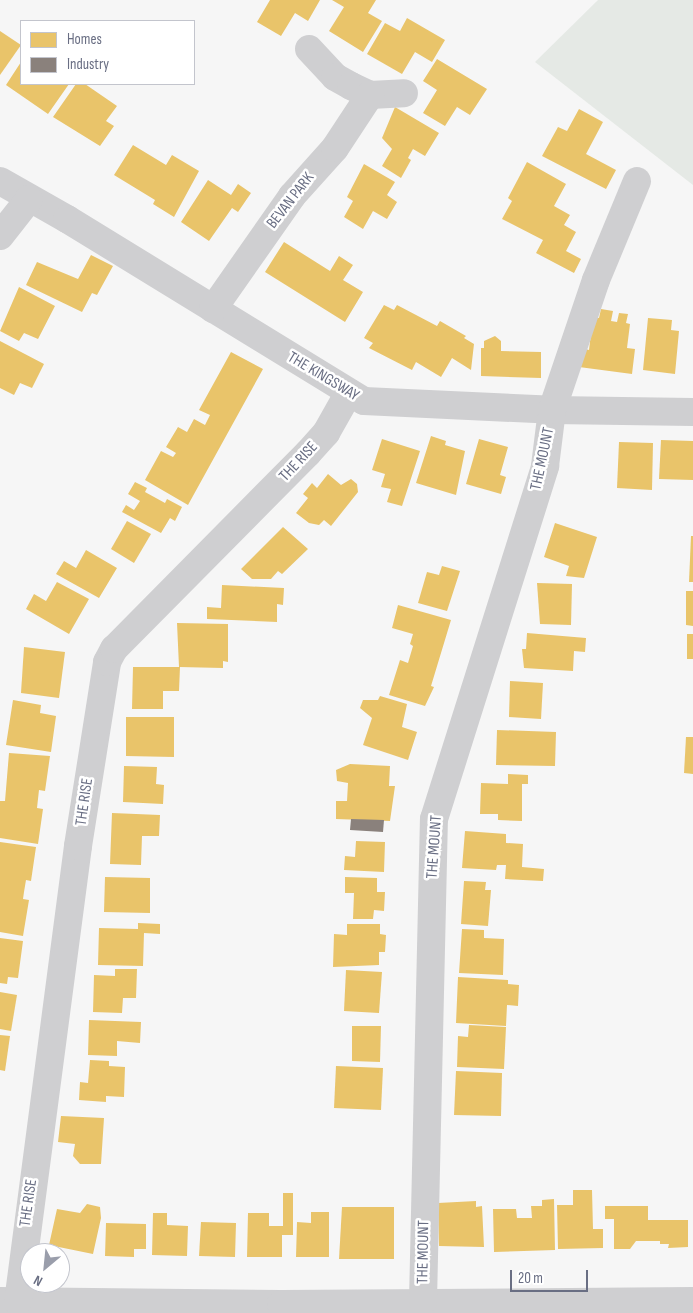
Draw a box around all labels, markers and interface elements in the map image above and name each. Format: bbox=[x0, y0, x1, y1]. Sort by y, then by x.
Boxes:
legend bbox=[20, 20, 195, 85]
text: Homes bbox=[67, 30, 102, 49]
text: Industry bbox=[67, 55, 109, 74]
street label: BEVAN PARK bbox=[263, 169, 319, 233]
street label: THE KINGSWAY bbox=[284, 348, 362, 406]
street label: THE MOUNT bbox=[527, 426, 559, 492]
street label: THE RISE bbox=[276, 438, 322, 486]
street label: THE RISE bbox=[72, 777, 98, 827]
street label: THE MOUNT bbox=[423, 815, 447, 879]
street label: THE RISE bbox=[16, 1178, 42, 1228]
street label: THE MOUNT bbox=[414, 1220, 434, 1284]
north arrow bbox=[20, 1243, 70, 1293]
scale bar bbox=[513, 1260, 590, 1292]
text: 20 m bbox=[518, 1269, 543, 1288]
text: N bbox=[31, 1272, 45, 1290]

